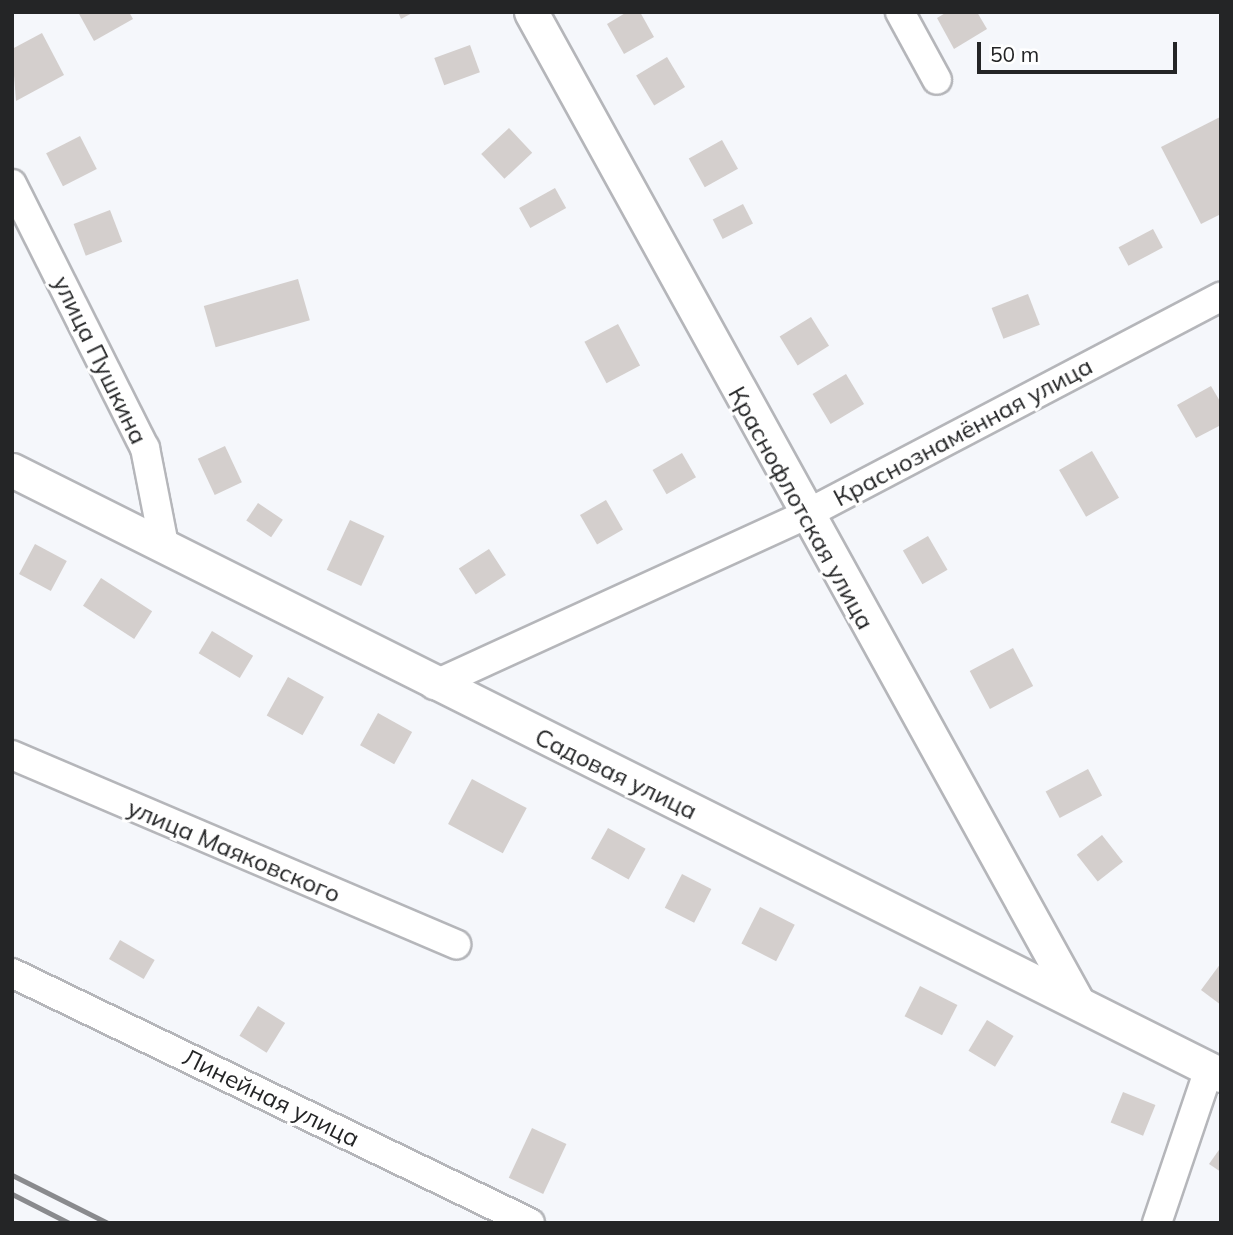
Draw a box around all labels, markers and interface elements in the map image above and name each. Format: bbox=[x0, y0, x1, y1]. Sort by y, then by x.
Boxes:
scale bar bbox=[981, 28, 1180, 72]
text: 50 m bbox=[990, 41, 1039, 67]
street label: улица Пушкина bbox=[47, 271, 153, 449]
street label: Краснознамённая улица bbox=[829, 351, 1097, 513]
street label: Краснофлотская улица bbox=[722, 382, 880, 634]
street label: Садовая улица bbox=[530, 722, 702, 826]
street label: улица Маяковского bbox=[123, 793, 345, 909]
street label: Линейная улица bbox=[178, 1043, 364, 1153]

